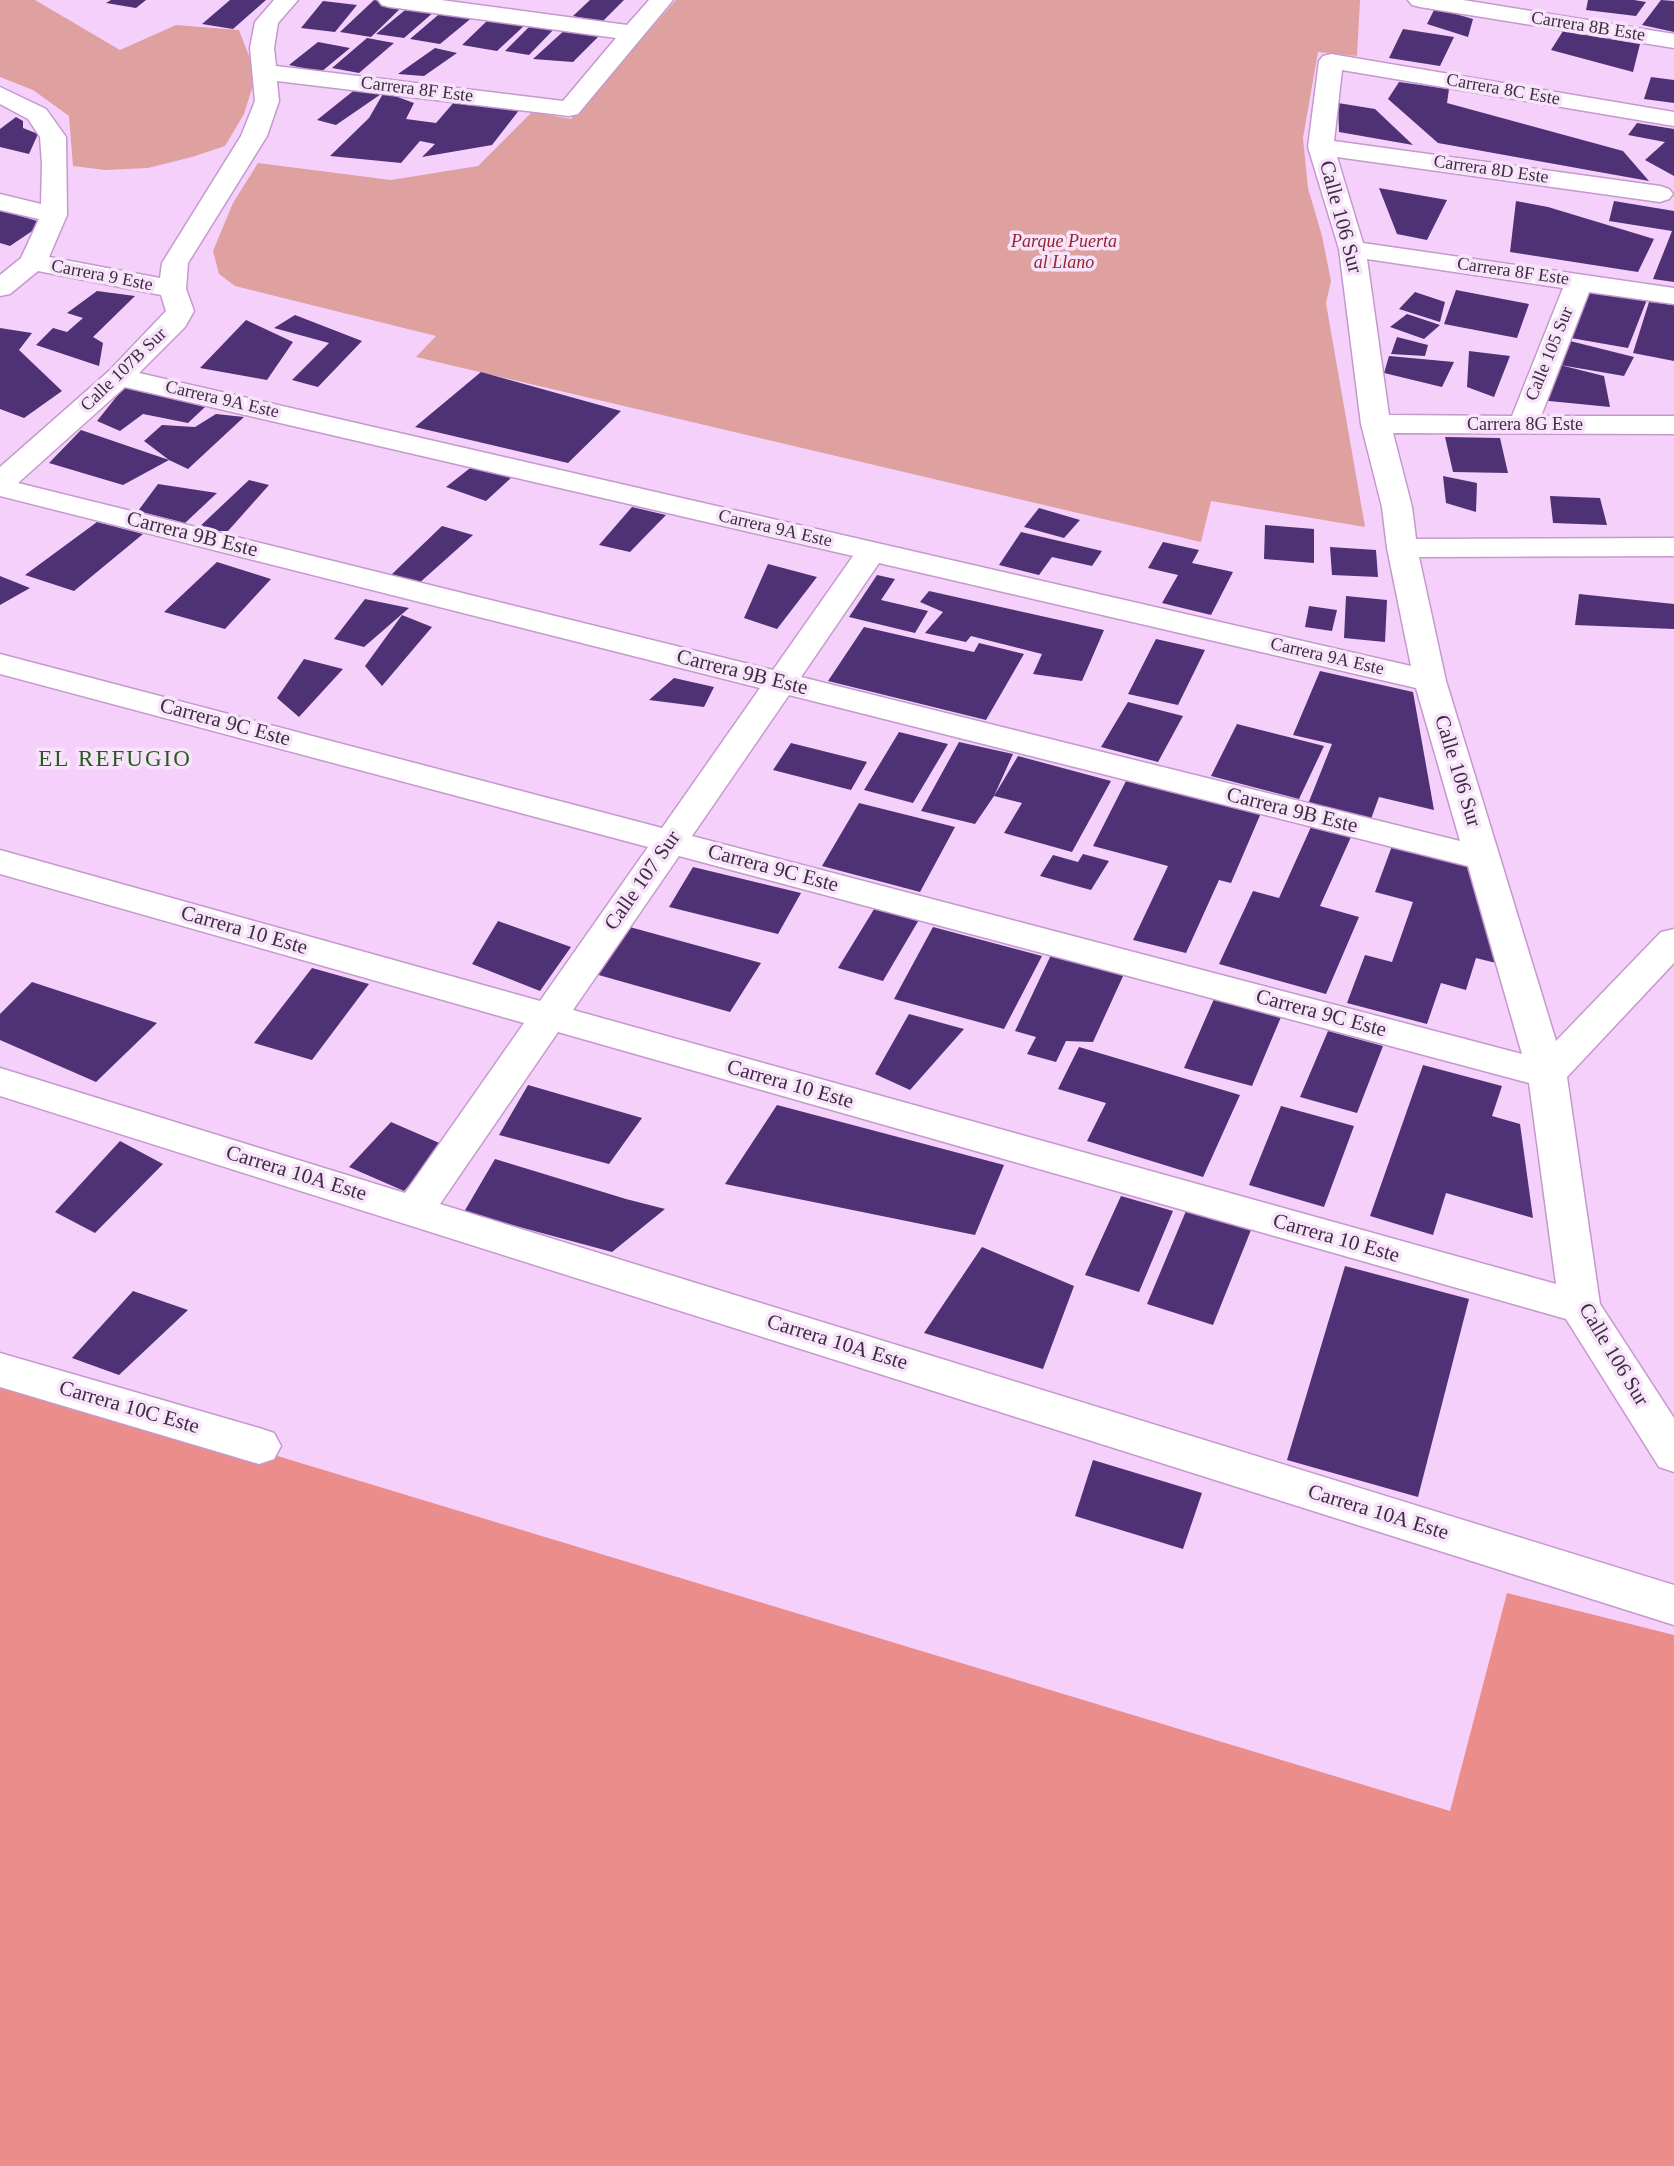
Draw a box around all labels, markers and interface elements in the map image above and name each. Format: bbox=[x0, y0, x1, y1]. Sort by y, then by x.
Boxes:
street label: Carrera 8B Este bbox=[1530, 7, 1646, 47]
street label: Carrera 8C Este bbox=[1445, 69, 1561, 111]
street label: Carrera 8F Este bbox=[360, 72, 474, 108]
street label: Carrera 8D Este bbox=[1432, 151, 1550, 189]
street label: Calle 106 Sur bbox=[1313, 158, 1367, 276]
park label: Parque Puerta al Llano bbox=[1011, 231, 1117, 274]
street label: Carrera 8F Este bbox=[1456, 253, 1570, 291]
street label: Carrera 9 Este bbox=[49, 256, 155, 296]
street label: Calle 105 Sur bbox=[1521, 304, 1579, 404]
street label: Calle 107B Sur bbox=[77, 324, 171, 416]
street label: Carrera 9A Este bbox=[163, 376, 281, 424]
street label: Carrera 8G Este bbox=[1467, 414, 1583, 436]
street label: Carrera 9A Este bbox=[716, 505, 834, 553]
street label: Carrera 9B Este bbox=[124, 507, 260, 563]
street label: Carrera 9A Este bbox=[1268, 633, 1386, 681]
street label: Carrera 9B Este bbox=[674, 645, 810, 701]
street label: Carrera 9C Este bbox=[157, 693, 293, 753]
street label: Calle 106 Sur bbox=[1428, 712, 1486, 830]
district label: EL REFUGIO bbox=[39, 746, 191, 774]
street label: Carrera 9B Este bbox=[1224, 783, 1360, 839]
street label: Calle 107 Sur bbox=[600, 826, 686, 936]
street label: Carrera 9C Este bbox=[705, 839, 841, 899]
street label: Carrera 10 Este bbox=[178, 901, 310, 961]
street label: Carrera 9C Este bbox=[1253, 984, 1389, 1044]
street label: Carrera 10 Este bbox=[724, 1055, 856, 1115]
street label: Carrera 10A Este bbox=[223, 1141, 369, 1207]
street label: Carrera 10 Este bbox=[1270, 1209, 1402, 1269]
street label: Calle 106 Sur bbox=[1572, 1299, 1654, 1411]
street label: Carrera 10A Este bbox=[764, 1310, 910, 1376]
street label: Carrera 10C Este bbox=[56, 1376, 202, 1440]
street label: Carrera 10A Este bbox=[1305, 1480, 1451, 1546]

